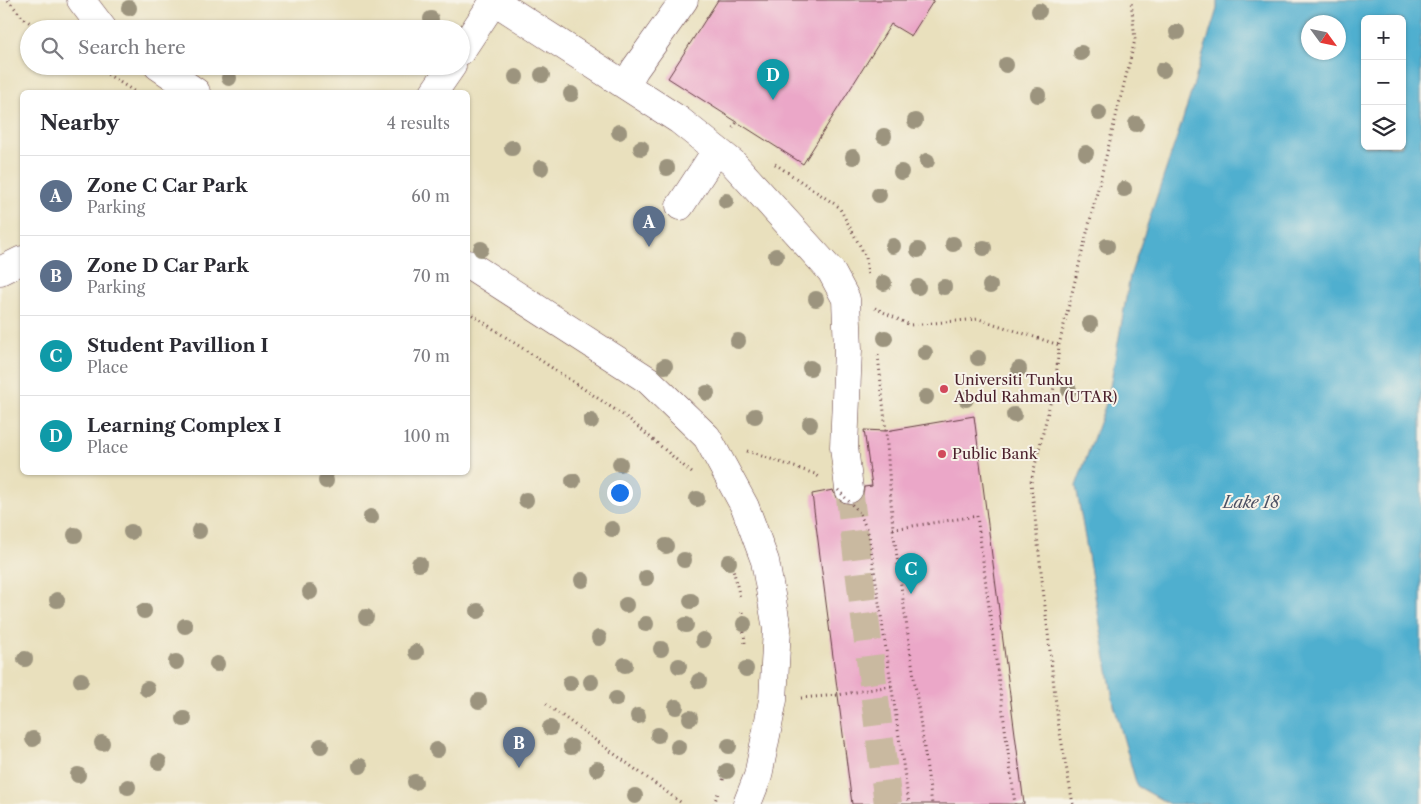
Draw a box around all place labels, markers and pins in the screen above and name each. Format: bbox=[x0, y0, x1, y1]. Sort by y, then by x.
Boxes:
pin: D bbox=[757, 59, 789, 100]
pin: A bbox=[633, 206, 665, 247]
place label: Universiti Tunku Abdul Rahman (UTAR) bbox=[953, 370, 1117, 406]
marker: Universiti Tunku Abdul Rahman (UTAR) bbox=[938, 383, 950, 395]
place label: Public Bank bbox=[952, 444, 1039, 463]
marker: Public Bank bbox=[936, 448, 948, 460]
pin: C bbox=[895, 553, 927, 594]
pin: B bbox=[503, 727, 535, 768]

